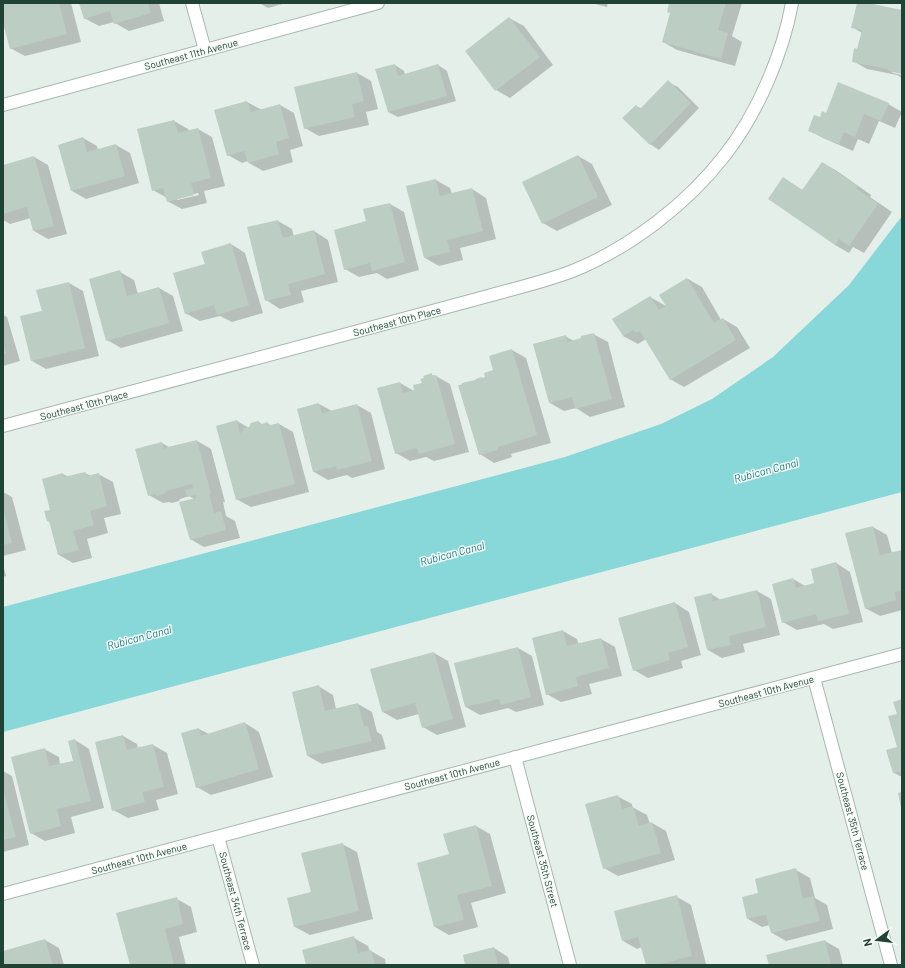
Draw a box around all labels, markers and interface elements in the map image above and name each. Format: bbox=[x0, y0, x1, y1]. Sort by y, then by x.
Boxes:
street label: Southeast 11th Avenue bbox=[143, 36, 239, 72]
street label: Southeast 10th Place bbox=[352, 303, 442, 339]
street label: Southeast 10th Place bbox=[39, 387, 129, 423]
water label: Rubican Canal bbox=[732, 455, 800, 485]
water label: Rubican Canal bbox=[418, 538, 486, 568]
water label: Rubican Canal bbox=[105, 622, 173, 652]
street label: Southeast 10th Avenue bbox=[717, 672, 815, 710]
street label: Southeast 10th Avenue bbox=[403, 755, 501, 793]
street label: Southeast 35th Terrace bbox=[834, 771, 872, 871]
street label: Southeast 35th Street bbox=[525, 814, 561, 909]
street label: Southeast 10th Avenue bbox=[90, 839, 188, 877]
street label: Southeast 34th Terrace bbox=[217, 851, 255, 951]
north arrow bbox=[857, 920, 897, 960]
text: N bbox=[860, 937, 874, 948]

